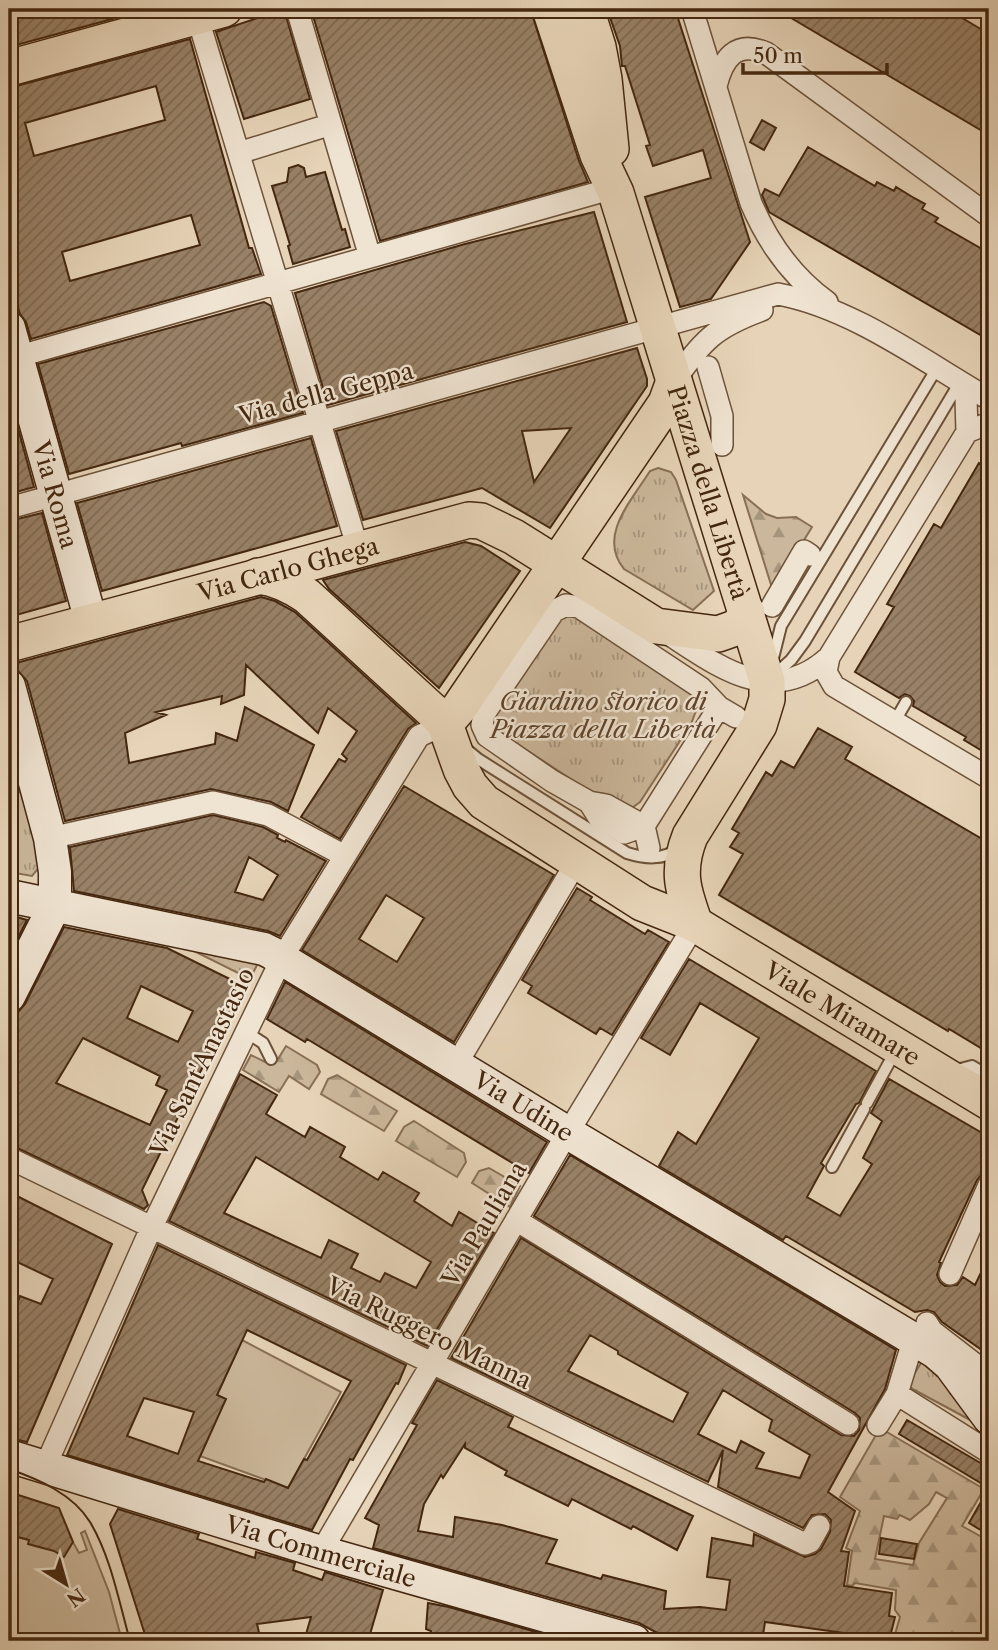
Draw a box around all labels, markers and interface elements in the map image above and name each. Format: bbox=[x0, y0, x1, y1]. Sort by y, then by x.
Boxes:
scale bar bbox=[743, 32, 886, 76]
text: 50 m bbox=[753, 43, 803, 68]
street label: Via della Geppa bbox=[235, 356, 417, 430]
street label: Piazza della Libertà bbox=[662, 382, 755, 603]
street label: Via Roma bbox=[26, 437, 85, 552]
street label: Via Carlo Ghega bbox=[193, 530, 382, 607]
park label: Giardino storico di Piazza della Libertà bbox=[488, 687, 716, 744]
street label: Viale Miramare bbox=[759, 955, 926, 1072]
street label: Via Sant'Anastasio bbox=[143, 963, 260, 1162]
street label: Via Udine bbox=[468, 1064, 579, 1147]
street label: Via Pauliana bbox=[435, 1156, 533, 1293]
street label: Via Ruggero Manna bbox=[321, 1270, 537, 1395]
street label: Via Commerciale bbox=[221, 1509, 420, 1593]
north arrow bbox=[32, 1548, 102, 1618]
text: N bbox=[62, 1583, 89, 1611]

